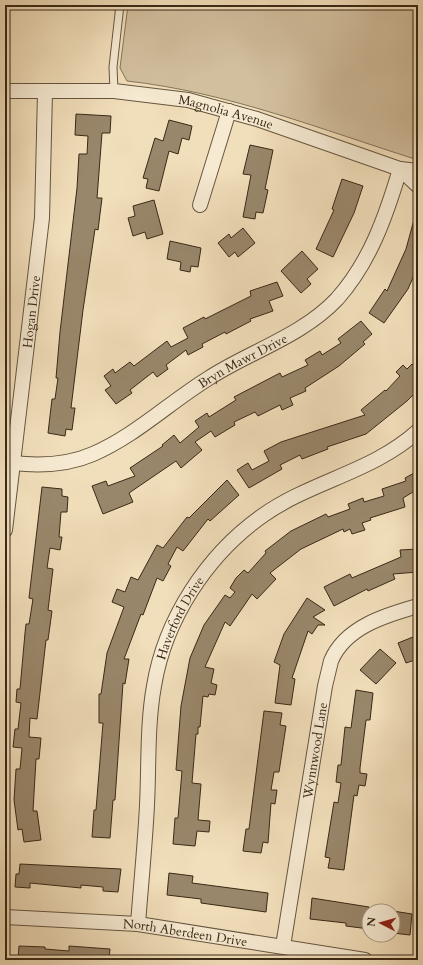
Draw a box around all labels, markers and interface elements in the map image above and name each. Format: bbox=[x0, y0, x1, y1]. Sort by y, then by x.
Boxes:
street label: Magnolia Avenue bbox=[177, 91, 276, 134]
street label: Hogan Drive bbox=[19, 274, 45, 349]
street label: Bryn Mawr Drive bbox=[195, 330, 291, 393]
street label: Haverford Drive bbox=[152, 573, 209, 662]
street label: Wynnwood Lane bbox=[299, 701, 332, 801]
north arrow bbox=[361, 903, 401, 943]
street label: North Aberdeen Drive bbox=[123, 915, 249, 951]
text: N bbox=[364, 916, 380, 928]

